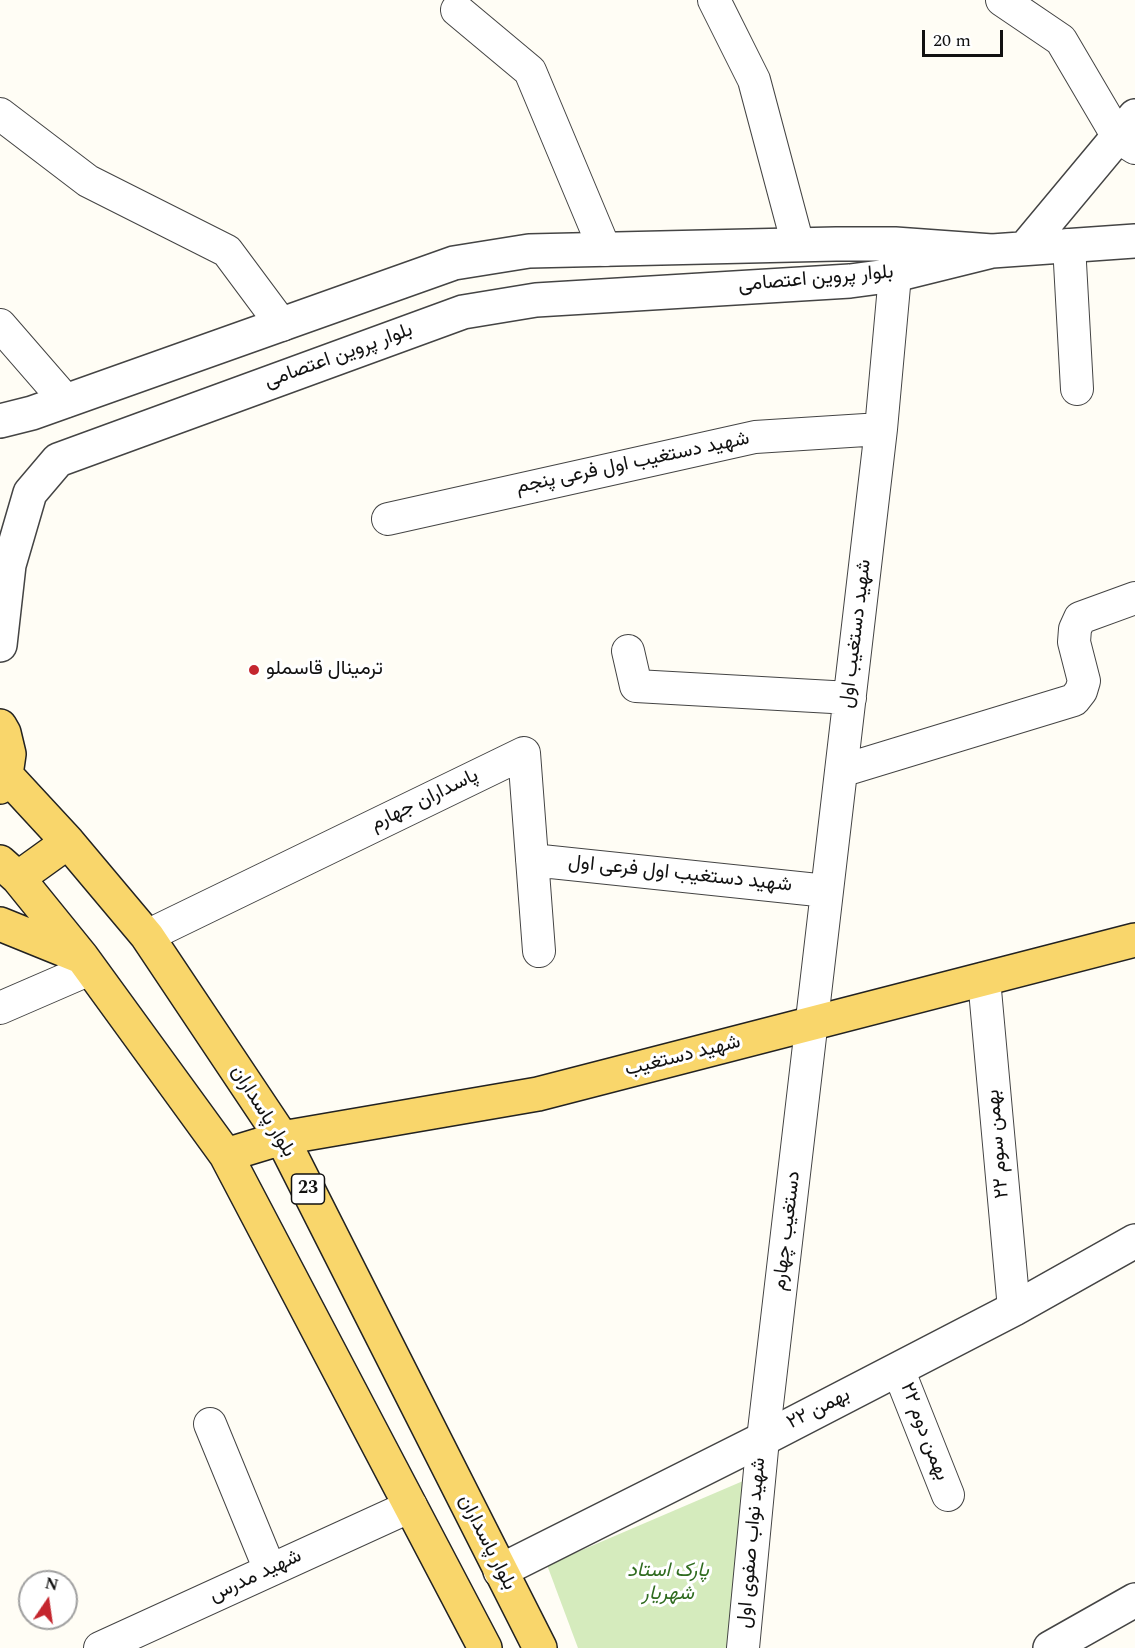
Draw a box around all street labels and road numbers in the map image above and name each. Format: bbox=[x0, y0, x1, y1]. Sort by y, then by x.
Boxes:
street label: بلوار پروین اعتصامی bbox=[737, 261, 895, 299]
street label: بلوار پروین اعتصامی bbox=[262, 319, 416, 395]
street label: شهید دستغیب اول فرعی پنجم bbox=[514, 428, 752, 500]
street label: شهید دستغیب اول bbox=[836, 558, 878, 710]
street label: پاسداران جهارم bbox=[367, 765, 483, 837]
street label: شهید دستغیب اول فرعی اول bbox=[567, 851, 793, 899]
street label: شهید دستغیب bbox=[623, 1031, 743, 1083]
street label: بلوار پاسداران bbox=[224, 1062, 300, 1162]
street label: ۲۲ بهمن سوم bbox=[982, 1089, 1016, 1199]
street label: دستغیب چهارم bbox=[769, 1170, 807, 1292]
road number: 23 bbox=[292, 1174, 324, 1204]
street label: ۲۲ بهمن دوم bbox=[893, 1380, 953, 1484]
street label: ۲۲ بهمن bbox=[783, 1384, 855, 1436]
street label: شهید نواب صفوی اول bbox=[734, 1457, 772, 1629]
street label: بلوار پاسداران bbox=[452, 1491, 520, 1595]
street label: شهید مدرس bbox=[206, 1545, 306, 1609]

